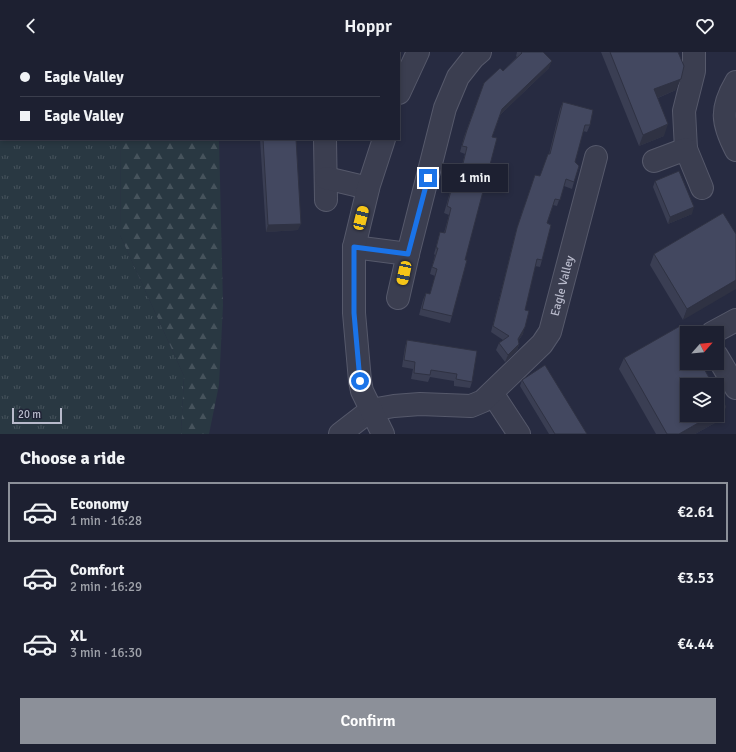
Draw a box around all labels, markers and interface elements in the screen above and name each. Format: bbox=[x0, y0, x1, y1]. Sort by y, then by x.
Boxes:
icon: back bbox=[20, 15, 42, 37]
text: Hoppr bbox=[344, 15, 392, 37]
icon: heart bbox=[694, 15, 716, 37]
text: Eagle Valley bbox=[44, 68, 124, 86]
text: Eagle Valley bbox=[44, 107, 124, 125]
callout: 1 min bbox=[442, 164, 508, 192]
route end bbox=[419, 169, 437, 187]
text: 1 min bbox=[459, 170, 491, 186]
car bbox=[352, 205, 370, 231]
street label: Eagle Valley bbox=[547, 253, 577, 318]
car bbox=[396, 260, 412, 286]
north arrow bbox=[680, 326, 724, 370]
map controls bbox=[680, 326, 724, 422]
route start bbox=[351, 372, 369, 390]
button: layers bbox=[680, 378, 724, 422]
scale bar bbox=[12, 406, 62, 425]
text: 20 m bbox=[18, 408, 41, 421]
text: Choose a ride bbox=[20, 447, 125, 469]
icon: car bbox=[22, 494, 58, 530]
text: Economy bbox=[70, 495, 129, 513]
text: €2.61 bbox=[677, 503, 714, 521]
text: 1 min · 16:28 bbox=[70, 513, 142, 529]
icon: car bbox=[22, 560, 58, 596]
text: Comfort bbox=[70, 561, 124, 579]
text: €3.53 bbox=[677, 569, 714, 587]
text: 2 min · 16:29 bbox=[70, 579, 142, 595]
icon: car bbox=[22, 626, 58, 662]
text: XL bbox=[70, 627, 87, 645]
text: €4.44 bbox=[677, 635, 714, 653]
text: 3 min · 16:30 bbox=[70, 645, 142, 661]
button: Confirm bbox=[20, 698, 716, 744]

